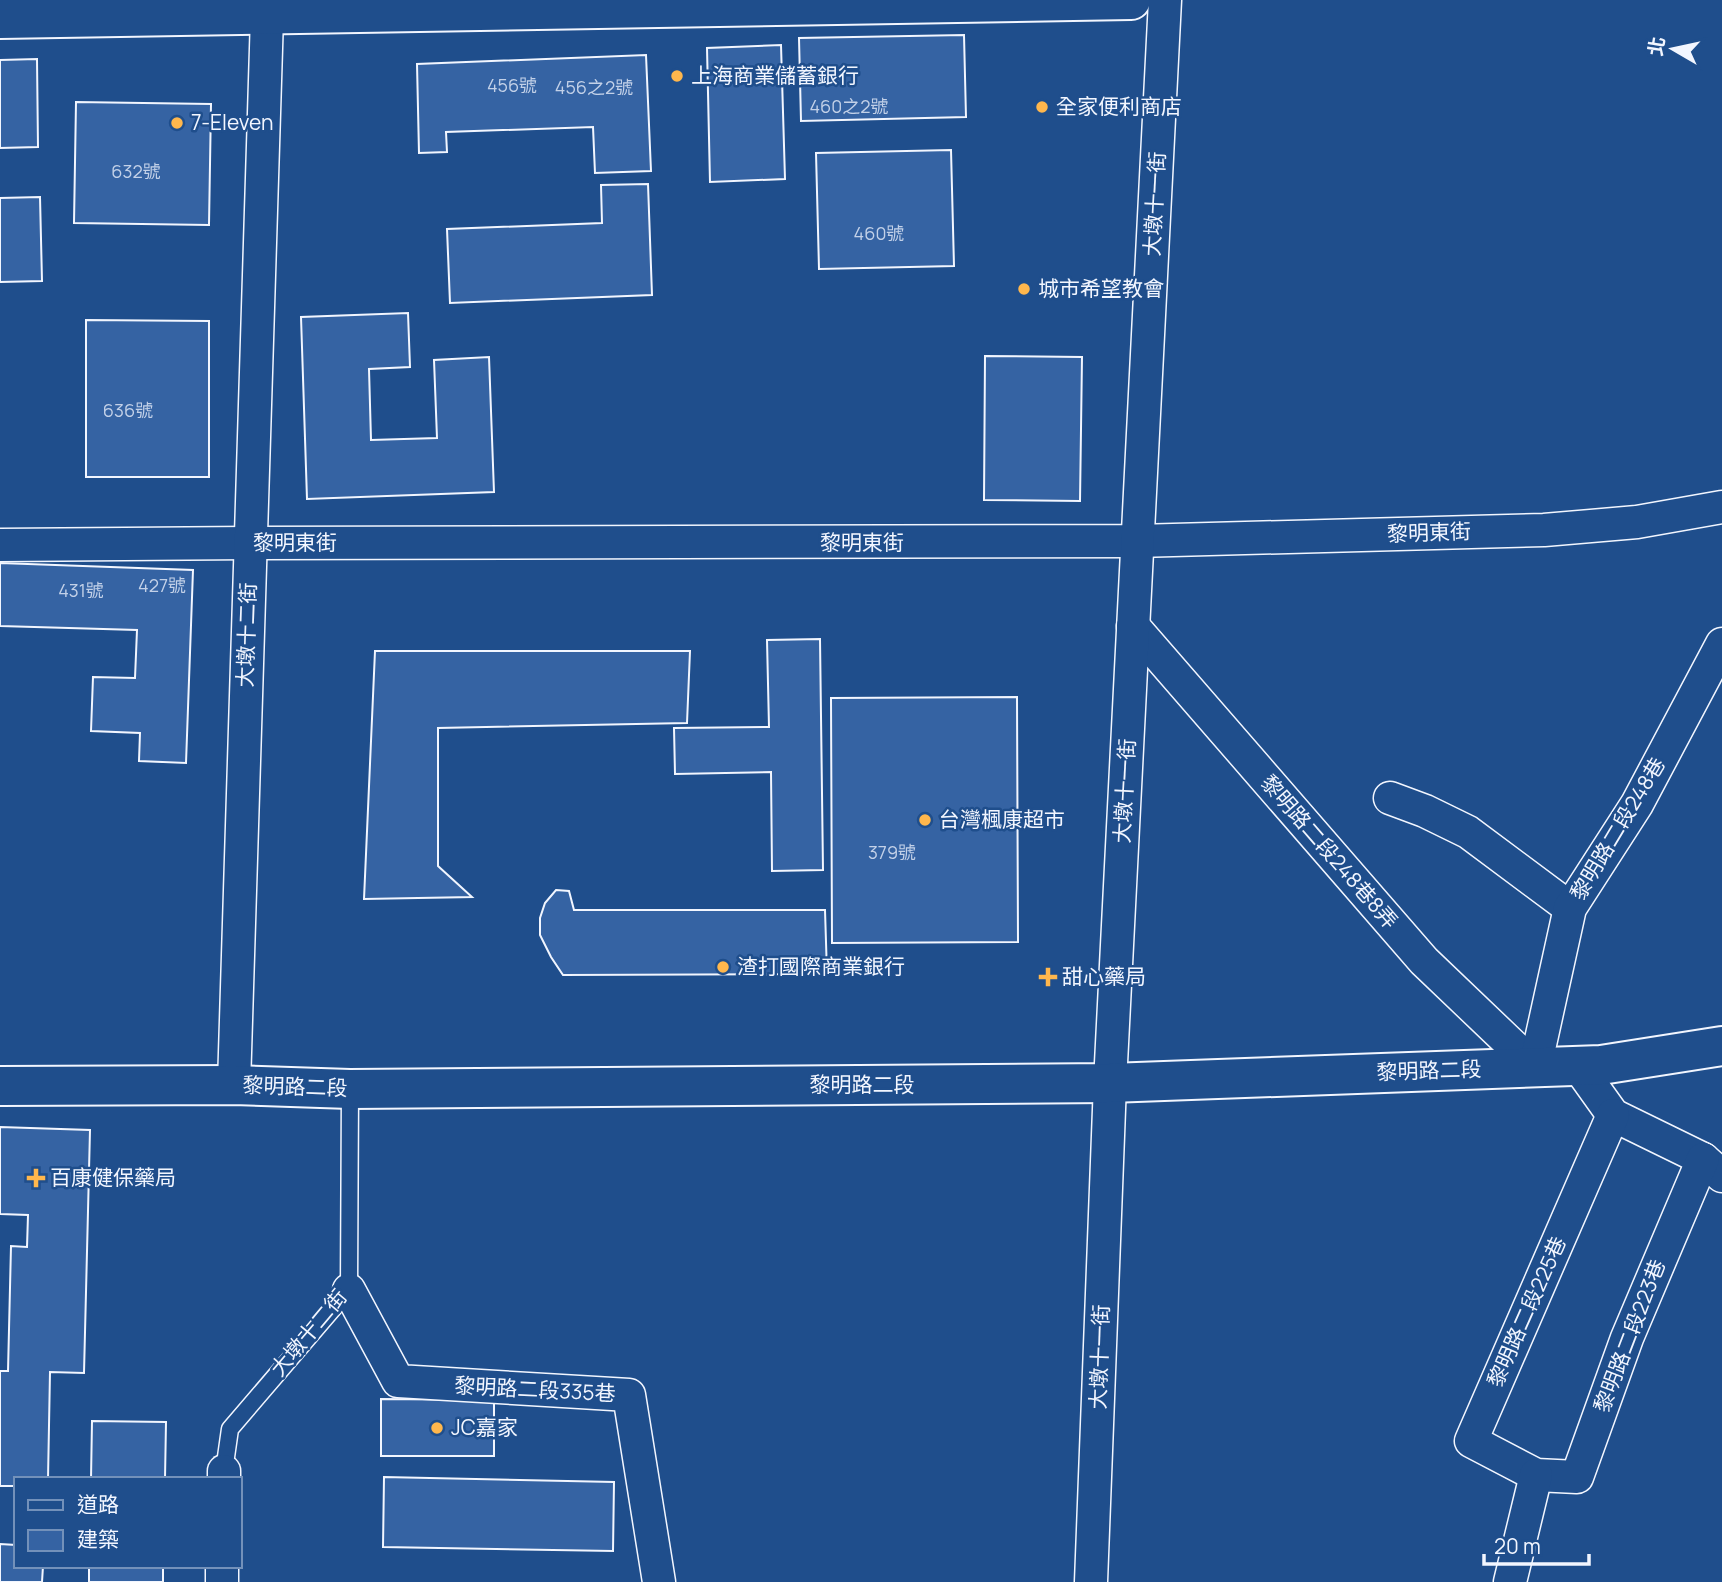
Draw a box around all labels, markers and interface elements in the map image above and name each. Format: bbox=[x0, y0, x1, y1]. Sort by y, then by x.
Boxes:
north arrow bbox=[1638, 14, 1708, 84]
text: 北 bbox=[1642, 35, 1671, 58]
place label: 上海商業儲蓄銀行 bbox=[691, 61, 859, 89]
marker: 上海商業儲蓄銀行 bbox=[669, 68, 685, 84]
house number: 456號 bbox=[487, 73, 537, 97]
house number: 456之2號 bbox=[555, 75, 633, 99]
place label: 全家便利商店 bbox=[1056, 92, 1182, 120]
house number: 460之2號 bbox=[809, 94, 889, 118]
marker: 全家便利商店 bbox=[1034, 99, 1050, 115]
place label: 7-Eleven bbox=[191, 108, 274, 136]
marker: 7-Eleven bbox=[169, 115, 185, 131]
street label: 大墩十一街 bbox=[1137, 151, 1171, 257]
house number: 632號 bbox=[111, 159, 161, 183]
house number: 460號 bbox=[854, 221, 904, 245]
place label: 城市希望教會 bbox=[1038, 274, 1164, 302]
marker: 城市希望教會 bbox=[1016, 281, 1032, 297]
house number: 636號 bbox=[103, 398, 153, 422]
street label: 黎明東街 bbox=[1387, 517, 1471, 547]
street label: 黎明東街 bbox=[253, 528, 337, 556]
street label: 黎明東街 bbox=[820, 528, 904, 556]
house number: 427號 bbox=[138, 573, 186, 597]
house number: 431號 bbox=[58, 578, 104, 602]
street label: 大墩十二街 bbox=[230, 582, 262, 688]
street label: 大墩十一街 bbox=[1107, 738, 1141, 844]
street label: 黎明路二段248巷 bbox=[1563, 752, 1671, 905]
street label: 黎明路二段248巷8弄 bbox=[1255, 768, 1404, 934]
place label: 台灣楓康超市 bbox=[939, 805, 1065, 833]
marker: 台灣楓康超市 bbox=[917, 812, 933, 828]
house number: 379號 bbox=[868, 840, 916, 864]
place label: 渣打國際商業銀行 bbox=[737, 952, 905, 980]
marker: 渣打國際商業銀行 bbox=[715, 959, 731, 975]
place label: 甜心藥局 bbox=[1062, 962, 1146, 990]
marker: 甜心藥局 bbox=[1040, 969, 1056, 985]
street label: 黎明路二段 bbox=[1376, 1054, 1482, 1086]
street label: 黎明路二段 bbox=[242, 1070, 348, 1102]
street label: 黎明路二段 bbox=[810, 1070, 915, 1098]
place label: 百康健保藥局 bbox=[50, 1163, 176, 1191]
marker: 百康健保藥局 bbox=[28, 1170, 44, 1186]
street label: 黎明路二段225巷 bbox=[1480, 1232, 1572, 1391]
street label: 黎明路二段223巷 bbox=[1587, 1255, 1671, 1416]
street label: 大墩十二街 bbox=[264, 1283, 353, 1382]
street label: 大墩十一街 bbox=[1083, 1304, 1115, 1410]
street label: 黎明路二段335巷 bbox=[454, 1371, 616, 1407]
place label: JC嘉家 bbox=[451, 1413, 518, 1441]
marker: JC嘉家 bbox=[429, 1420, 445, 1436]
legend bbox=[14, 1477, 242, 1568]
text: 道路 bbox=[77, 1490, 119, 1518]
scale bar bbox=[1484, 1522, 1589, 1566]
text: 建築 bbox=[77, 1525, 119, 1553]
text: 20 m bbox=[1494, 1532, 1541, 1560]

